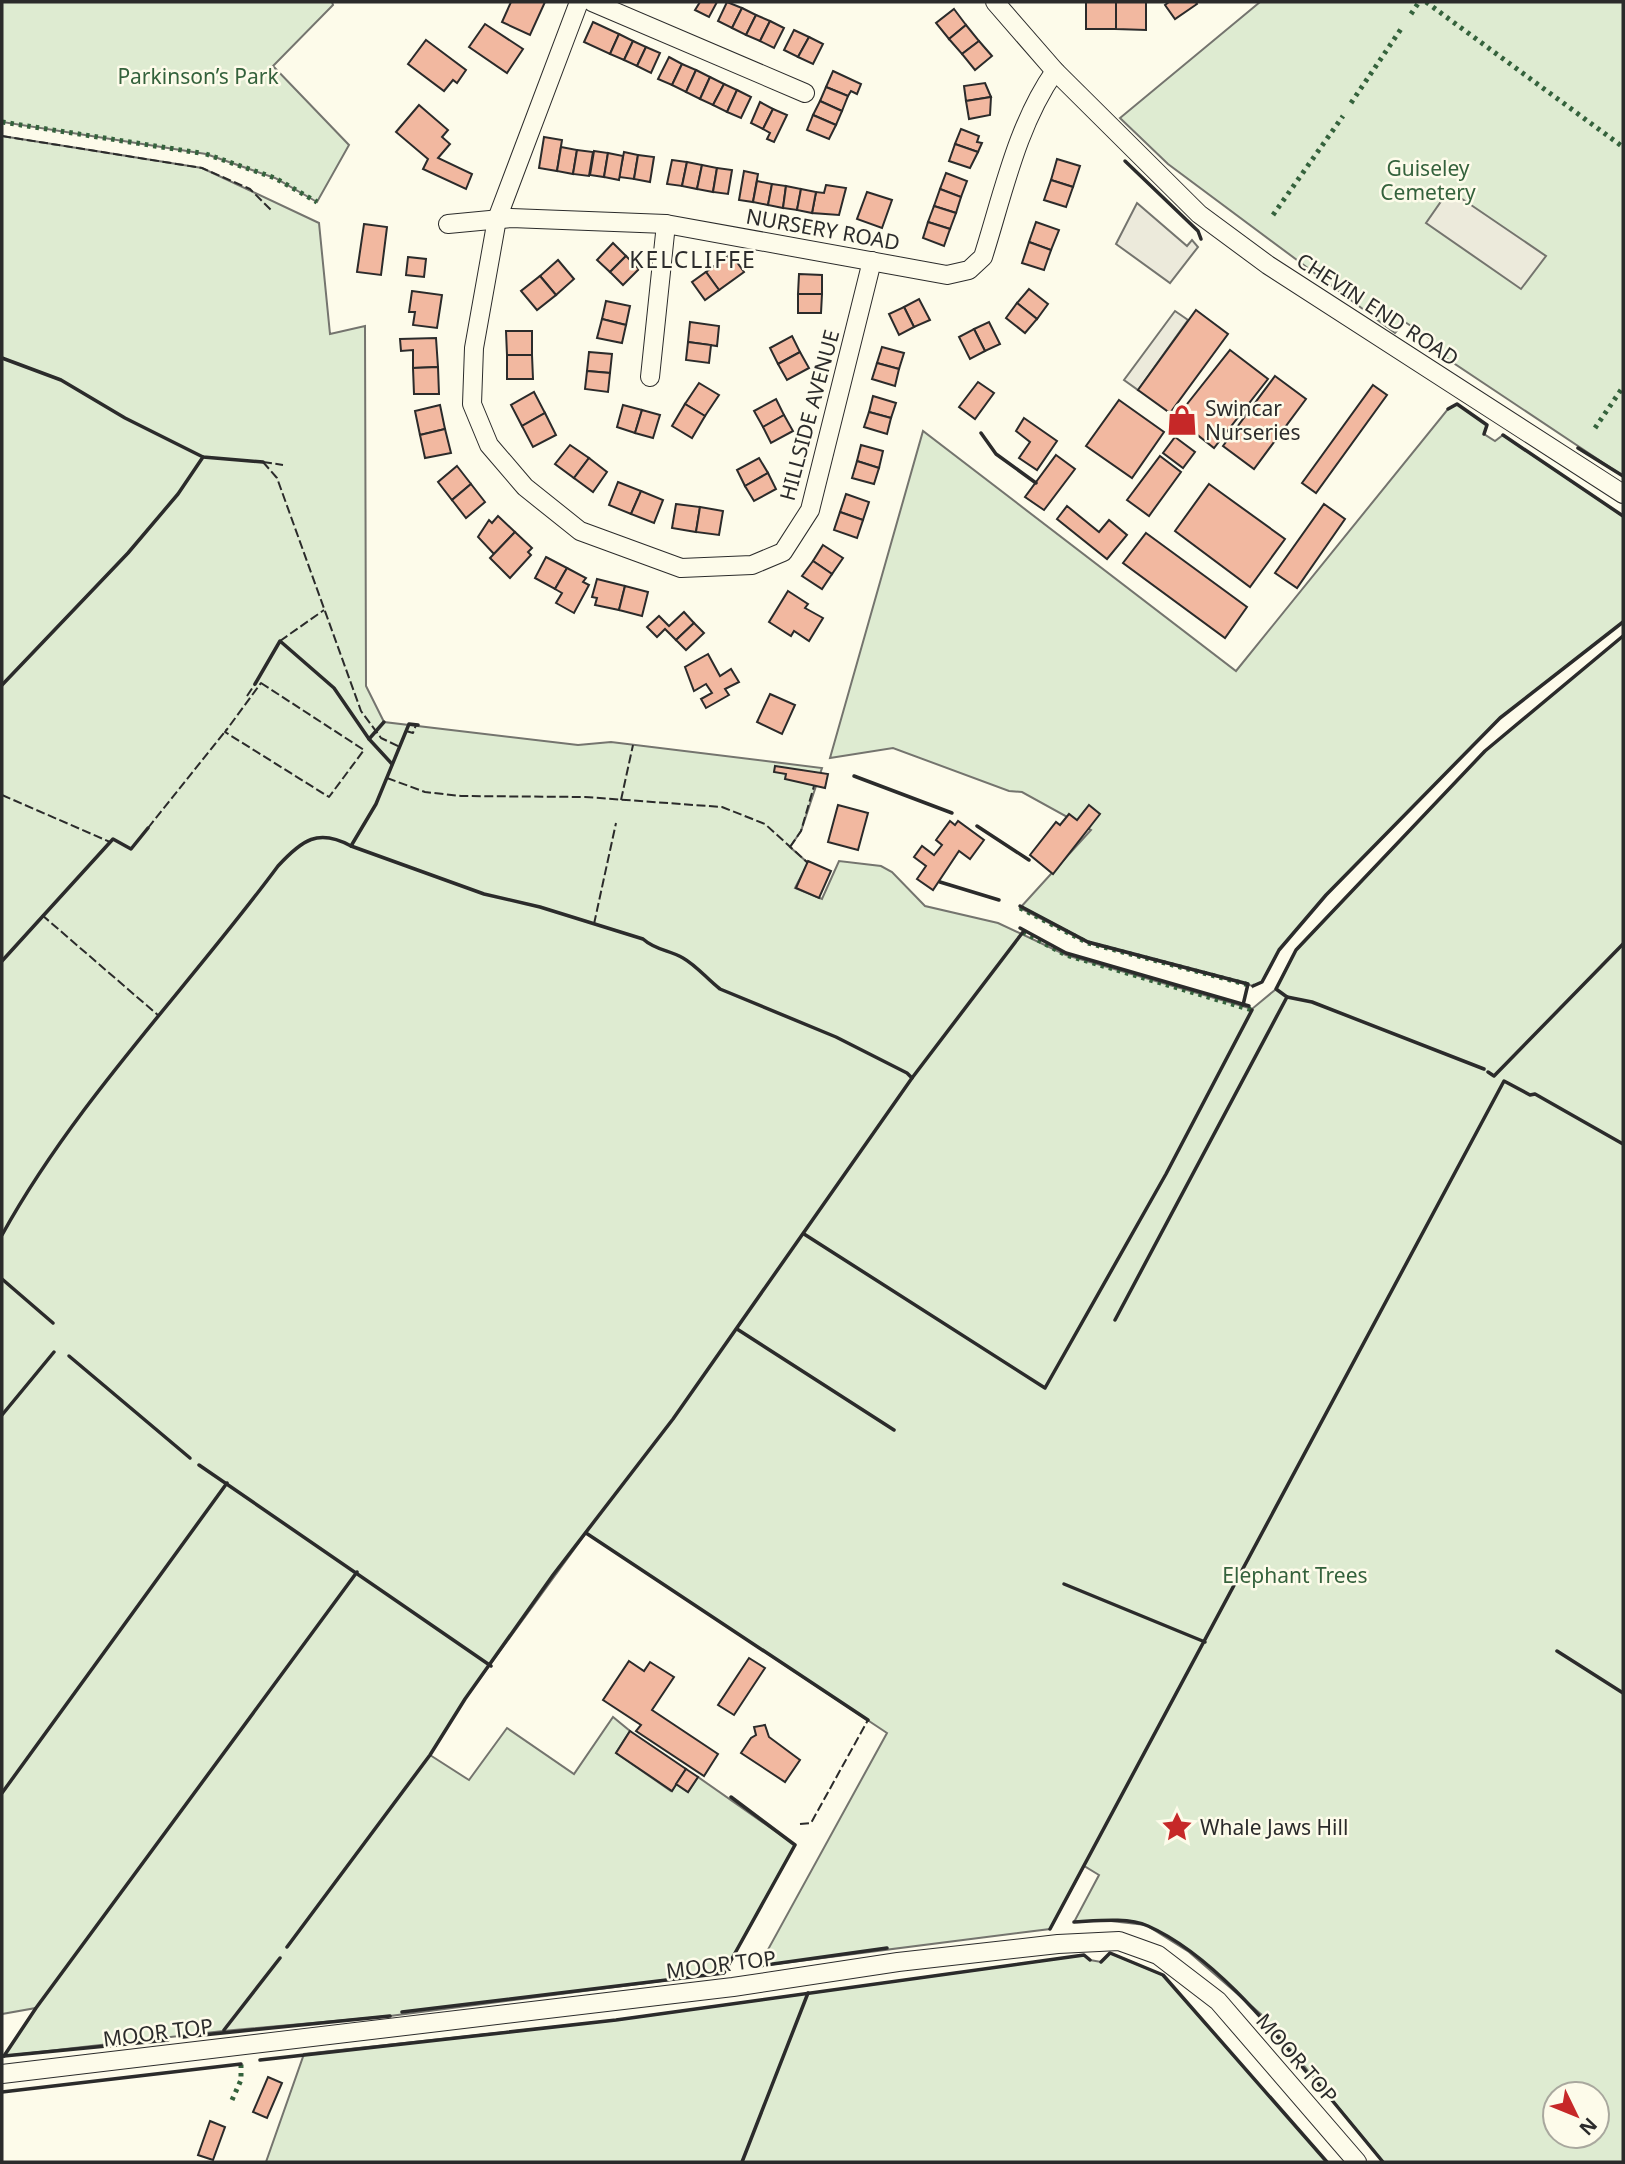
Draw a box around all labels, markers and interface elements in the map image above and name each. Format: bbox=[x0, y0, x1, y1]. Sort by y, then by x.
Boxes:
park label: Parkinson’s Park bbox=[117, 62, 279, 90]
park label: Guiseley Cemetery bbox=[1380, 154, 1476, 206]
street label: NURSERY ROAD bbox=[744, 202, 902, 256]
district label: KELCLIFFE bbox=[629, 243, 757, 275]
street label: CHEVIN END ROAD bbox=[1292, 246, 1464, 372]
street label: HILLSIDE AVENUE bbox=[773, 327, 845, 503]
place label: Swincar Nurseries bbox=[1205, 394, 1301, 446]
shop icon: Swincar Nurseries bbox=[1165, 403, 1199, 437]
park label: Elephant Trees bbox=[1222, 1561, 1368, 1589]
place icon: Whale Jaws Hill bbox=[1160, 1810, 1194, 1844]
place label: Whale Jaws Hill bbox=[1200, 1813, 1348, 1841]
street label: MOOR TOP bbox=[664, 1943, 778, 1985]
street label: MOOR TOP bbox=[1250, 2007, 1344, 2109]
street label: MOOR TOP bbox=[101, 2011, 215, 2053]
north arrow bbox=[1541, 2080, 1611, 2150]
text: N bbox=[1574, 2112, 1603, 2141]

